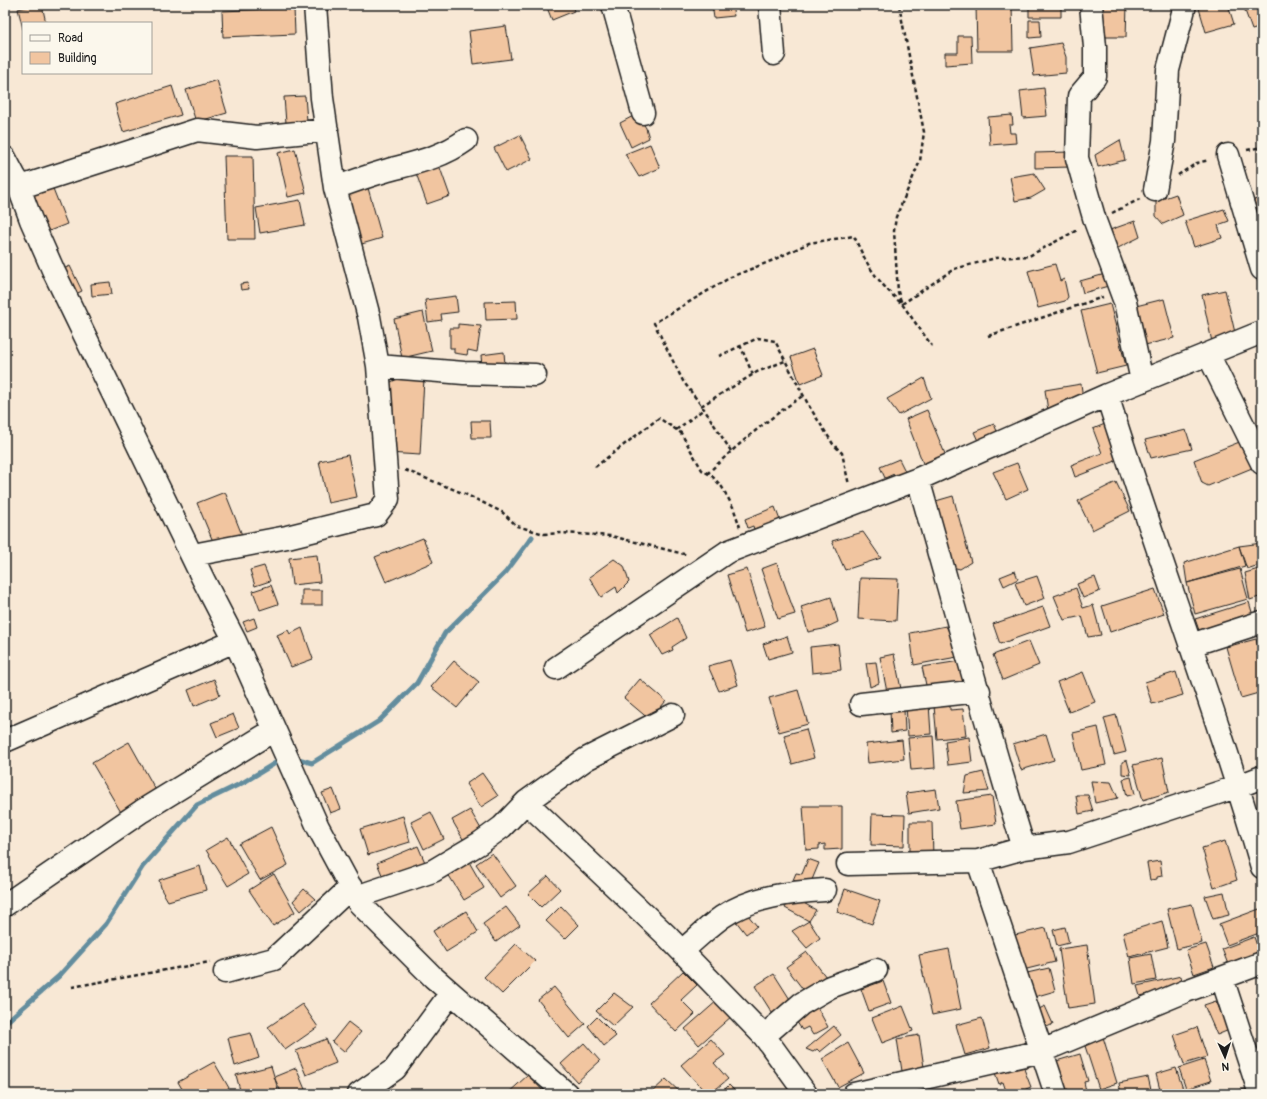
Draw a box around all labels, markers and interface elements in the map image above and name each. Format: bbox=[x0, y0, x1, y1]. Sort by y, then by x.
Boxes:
legend bbox=[22, 22, 152, 74]
text: Road bbox=[58, 31, 83, 46]
text: Building bbox=[58, 51, 97, 66]
north arrow bbox=[1205, 1037, 1245, 1077]
text: N bbox=[1221, 1060, 1230, 1073]

